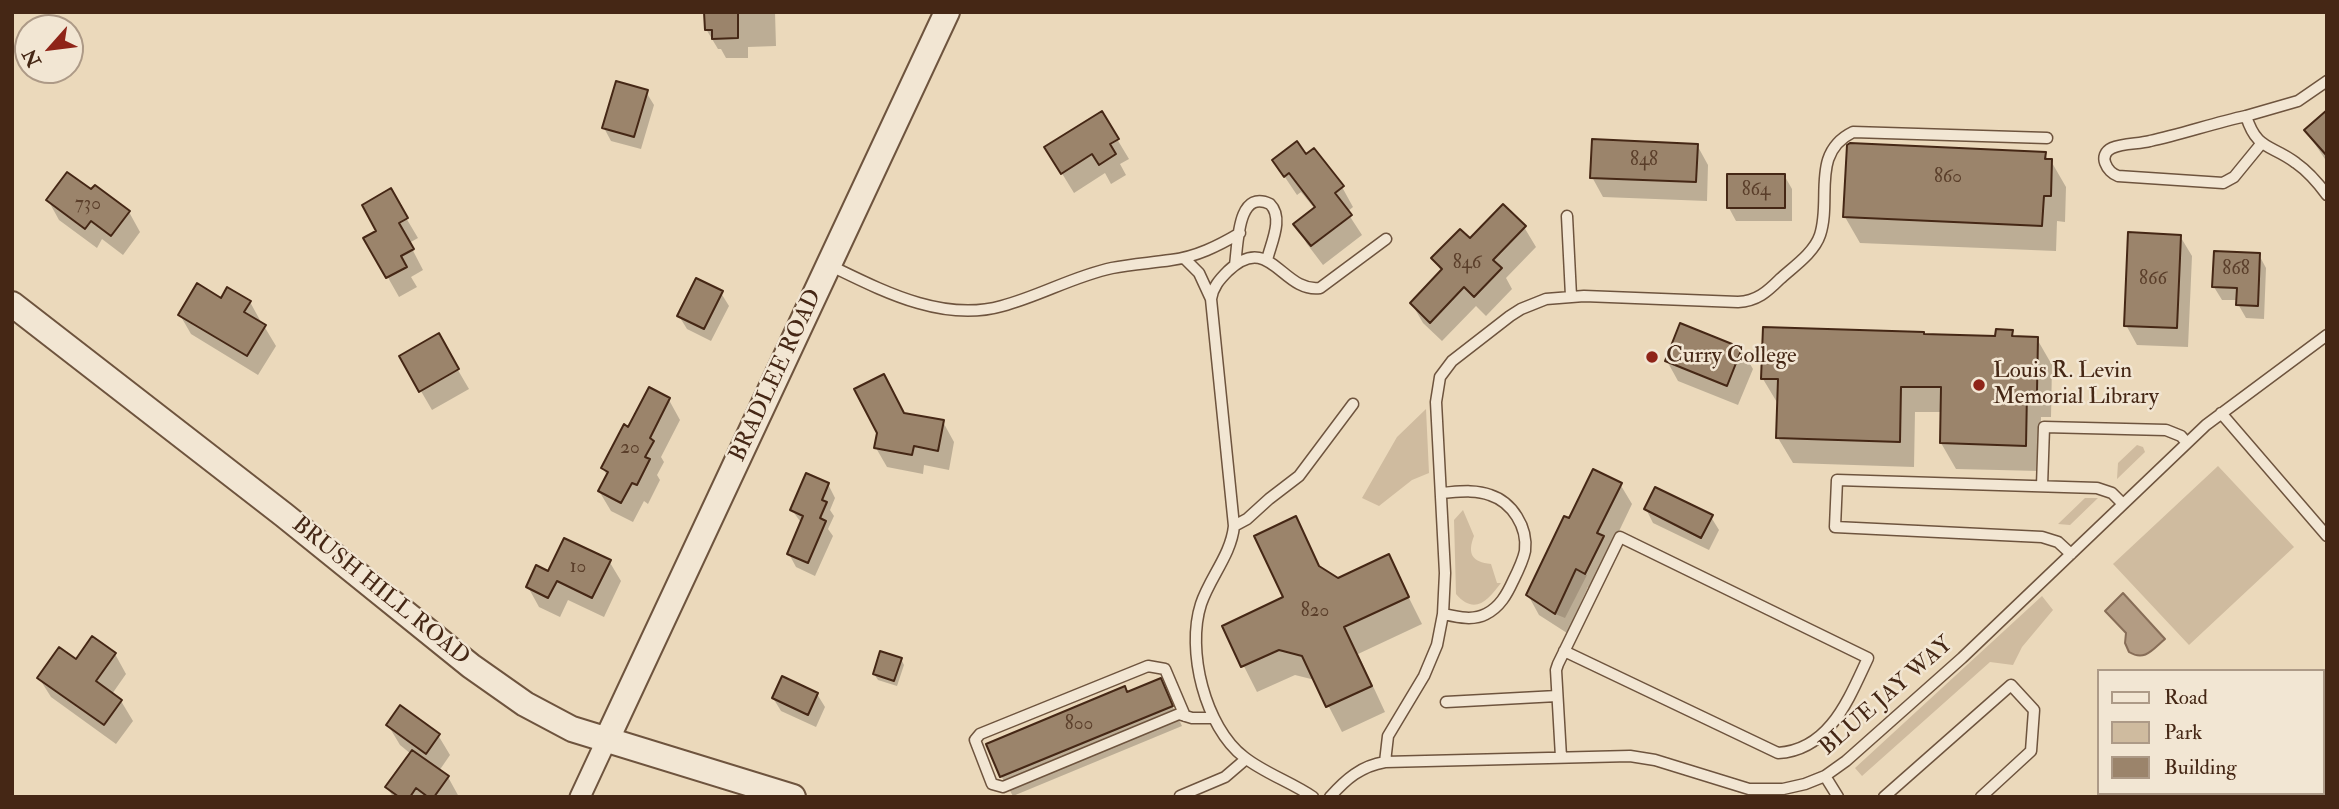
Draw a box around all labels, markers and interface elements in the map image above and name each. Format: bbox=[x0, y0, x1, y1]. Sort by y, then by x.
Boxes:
north arrow bbox=[14, 14, 84, 84]
text: N bbox=[18, 45, 47, 71]
house number: 848 bbox=[1630, 150, 1658, 172]
house number: 860 bbox=[1934, 167, 1962, 189]
house number: 864 bbox=[1742, 180, 1770, 202]
house number: 730 bbox=[75, 194, 101, 216]
house number: 846 bbox=[1453, 253, 1481, 275]
house number: 868 bbox=[2222, 259, 2250, 281]
house number: 866 bbox=[2139, 269, 2167, 291]
street label: BRADLEE ROAD bbox=[725, 285, 829, 467]
place label: Curry College bbox=[1666, 343, 1797, 371]
marker: Curry College bbox=[1644, 349, 1660, 365]
place label: Louis R. Levin Memorial Library bbox=[1993, 358, 2159, 412]
marker: Louis R. Levin Memorial Library bbox=[1971, 377, 1987, 393]
house number: 20 bbox=[620, 438, 640, 460]
street label: BRUSH HILL ROAD bbox=[286, 512, 474, 672]
house number: 10 bbox=[570, 557, 586, 579]
house number: 820 bbox=[1301, 601, 1329, 623]
street label: BLUE JAY WAY bbox=[1815, 632, 1959, 762]
legend bbox=[2098, 669, 2325, 795]
text: Road bbox=[2164, 684, 2208, 711]
house number: 800 bbox=[1065, 714, 1093, 736]
text: Park bbox=[2164, 719, 2202, 746]
text: Building bbox=[2164, 754, 2237, 781]

